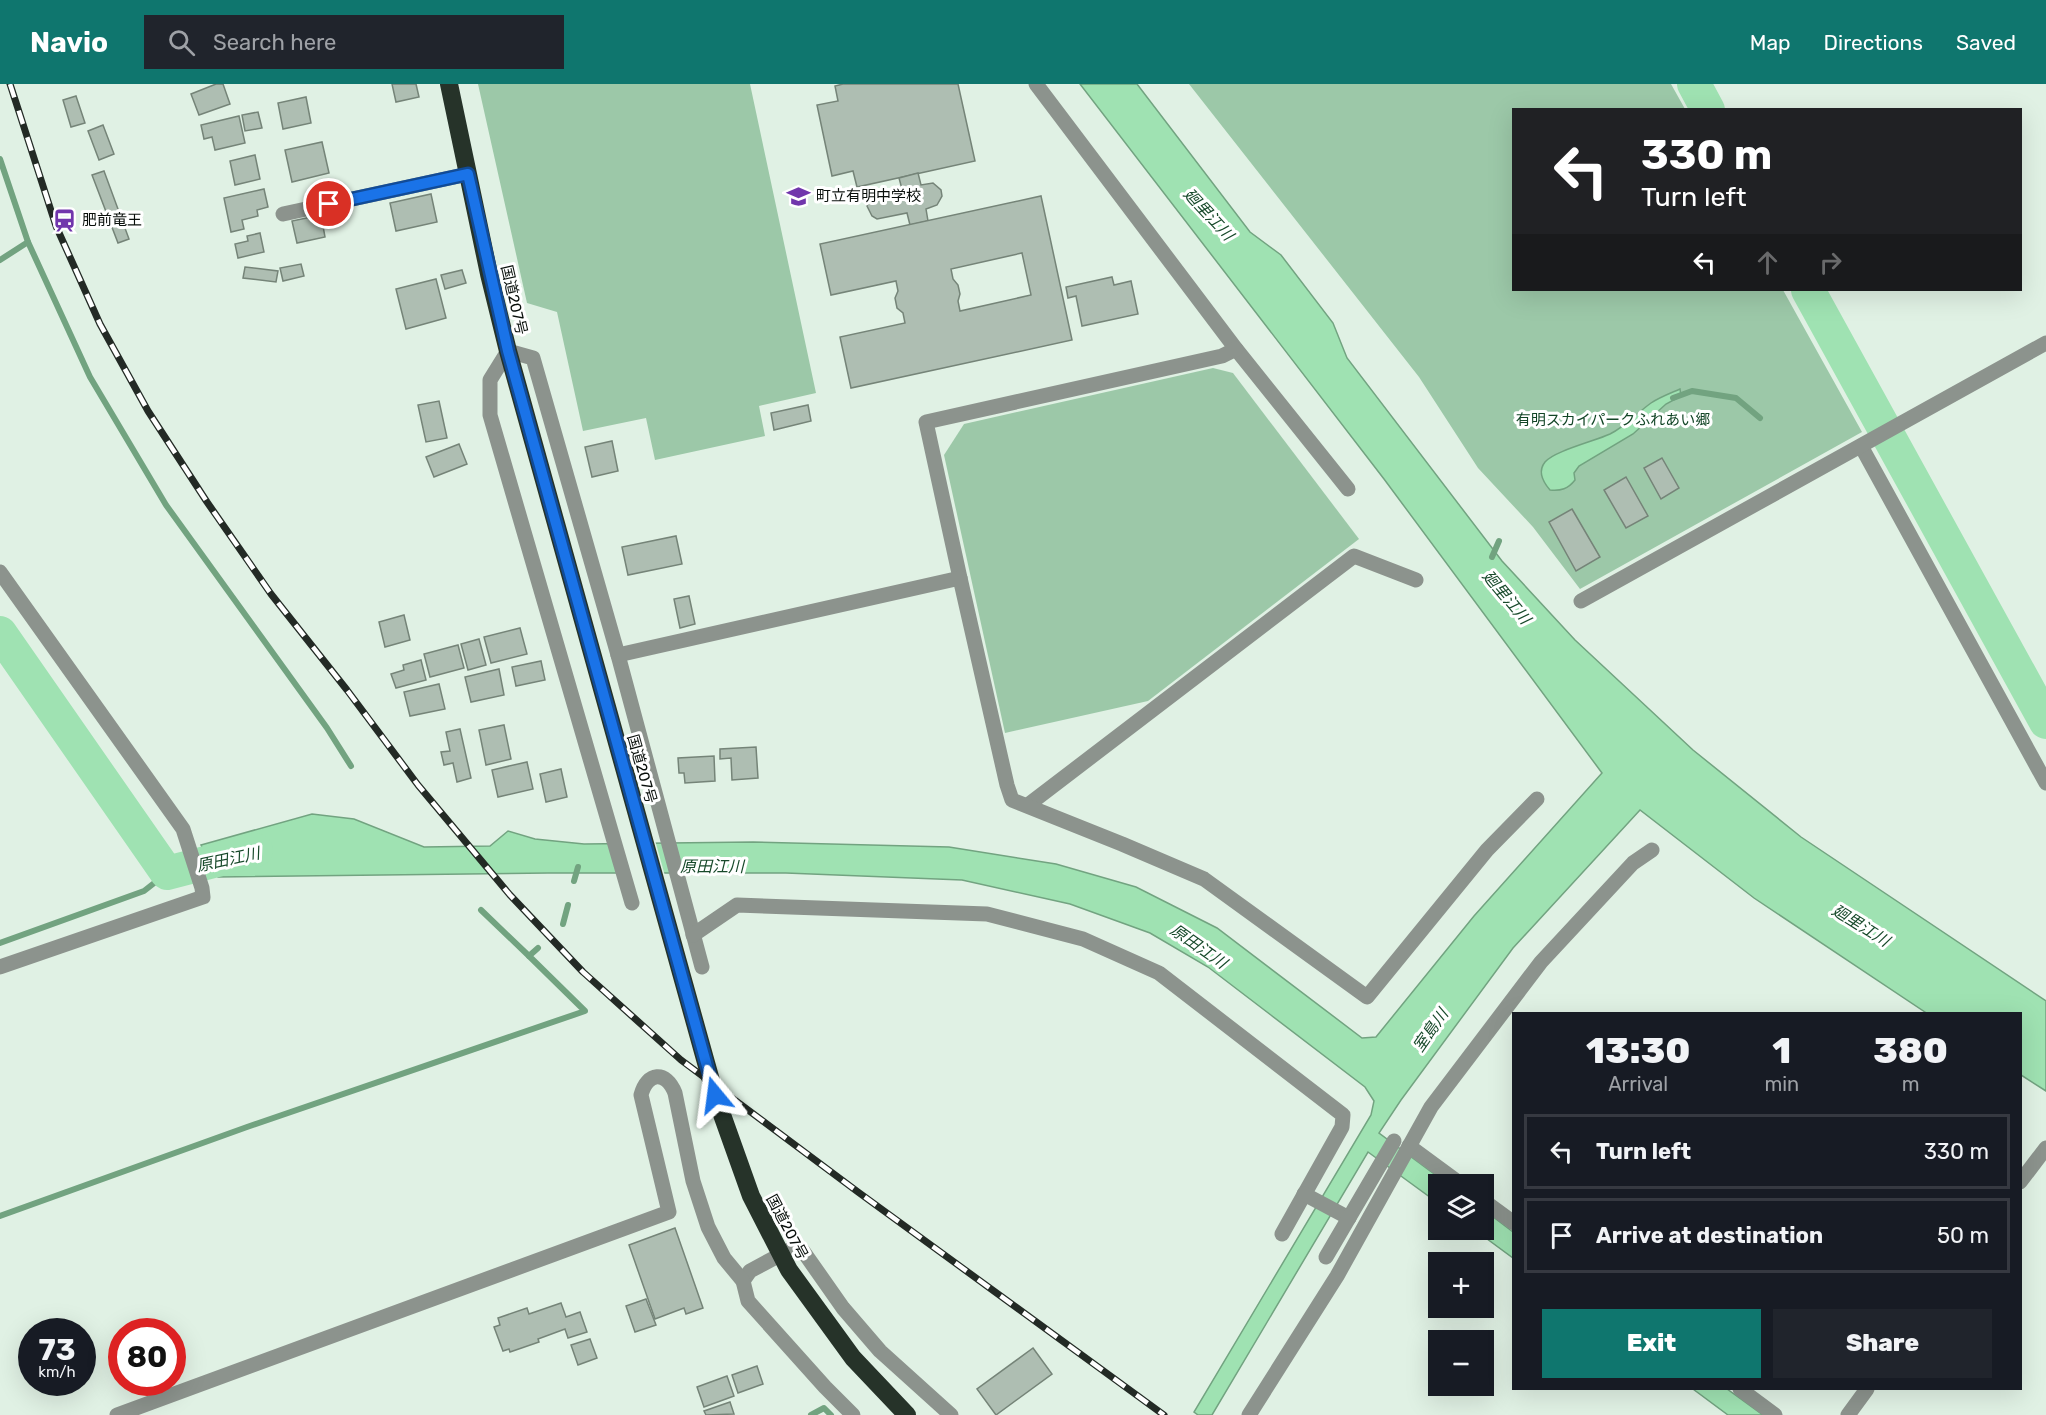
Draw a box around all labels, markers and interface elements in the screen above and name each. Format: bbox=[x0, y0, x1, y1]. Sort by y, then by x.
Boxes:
search box bbox=[144, 15, 564, 69]
text: Navio bbox=[30, 26, 108, 59]
icon: search bbox=[165, 26, 198, 59]
text: Search here bbox=[213, 29, 336, 56]
text: Map bbox=[1750, 30, 1791, 55]
text: Directions bbox=[1824, 30, 1923, 55]
text: Saved bbox=[1956, 30, 2016, 55]
text: 330 m bbox=[1641, 130, 1772, 180]
icon: left bbox=[1542, 132, 1620, 210]
pin bbox=[303, 178, 354, 229]
text: Turn left bbox=[1641, 181, 1746, 213]
school or university icon: 町立有明中学校 bbox=[785, 183, 811, 209]
water label: 廻里江川 bbox=[1180, 184, 1239, 246]
icon: arrive bbox=[312, 187, 345, 220]
place label: 町立有明中学校 bbox=[816, 187, 921, 205]
station icon: 肥前竜王 bbox=[51, 207, 77, 233]
place label: 肥前竜王 bbox=[82, 211, 142, 229]
icon: left bbox=[1688, 246, 1721, 279]
icon: ahead bbox=[1751, 246, 1784, 279]
icon: right bbox=[1814, 246, 1847, 279]
street label: 国道207号 bbox=[497, 263, 531, 337]
park label: 有明スカイパークふれあい郷 bbox=[1516, 411, 1710, 429]
water label: 廻里江川 bbox=[1479, 567, 1536, 629]
street label: 国道207号 bbox=[624, 732, 660, 806]
water label: 原田江川 bbox=[195, 843, 263, 875]
water label: 原田江川 bbox=[680, 857, 746, 876]
water label: 廻里江川 bbox=[1829, 900, 1895, 951]
water label: 原田江川 bbox=[1167, 920, 1232, 974]
water label: 室島川 bbox=[1409, 1004, 1453, 1055]
text: 13:30 bbox=[1586, 1029, 1690, 1072]
text: 1 bbox=[1772, 1029, 1791, 1072]
text: 380 bbox=[1873, 1029, 1948, 1072]
position arrow bbox=[683, 1063, 747, 1127]
text: Arrival bbox=[1608, 1072, 1668, 1096]
text: min bbox=[1764, 1072, 1799, 1096]
text: m bbox=[1902, 1072, 1919, 1096]
icon: left bbox=[1545, 1135, 1578, 1168]
text: Turn left bbox=[1596, 1138, 1691, 1165]
text: 330 m bbox=[1924, 1138, 1989, 1165]
map controls bbox=[1428, 1174, 1494, 1396]
button: layers bbox=[1428, 1174, 1494, 1240]
street label: 国道207号 bbox=[762, 1191, 812, 1263]
icon: arrive bbox=[1545, 1219, 1578, 1252]
text: Arrive at destination bbox=[1596, 1222, 1823, 1249]
text: 50 m bbox=[1937, 1222, 1989, 1249]
button: + bbox=[1428, 1252, 1494, 1318]
button: Exit bbox=[1542, 1309, 1761, 1378]
button: Share bbox=[1773, 1309, 1992, 1378]
speed limit sign: 80 bbox=[108, 1318, 186, 1396]
button: − bbox=[1428, 1330, 1494, 1396]
text: 73 bbox=[39, 1332, 75, 1368]
text: km/h bbox=[38, 1363, 76, 1381]

